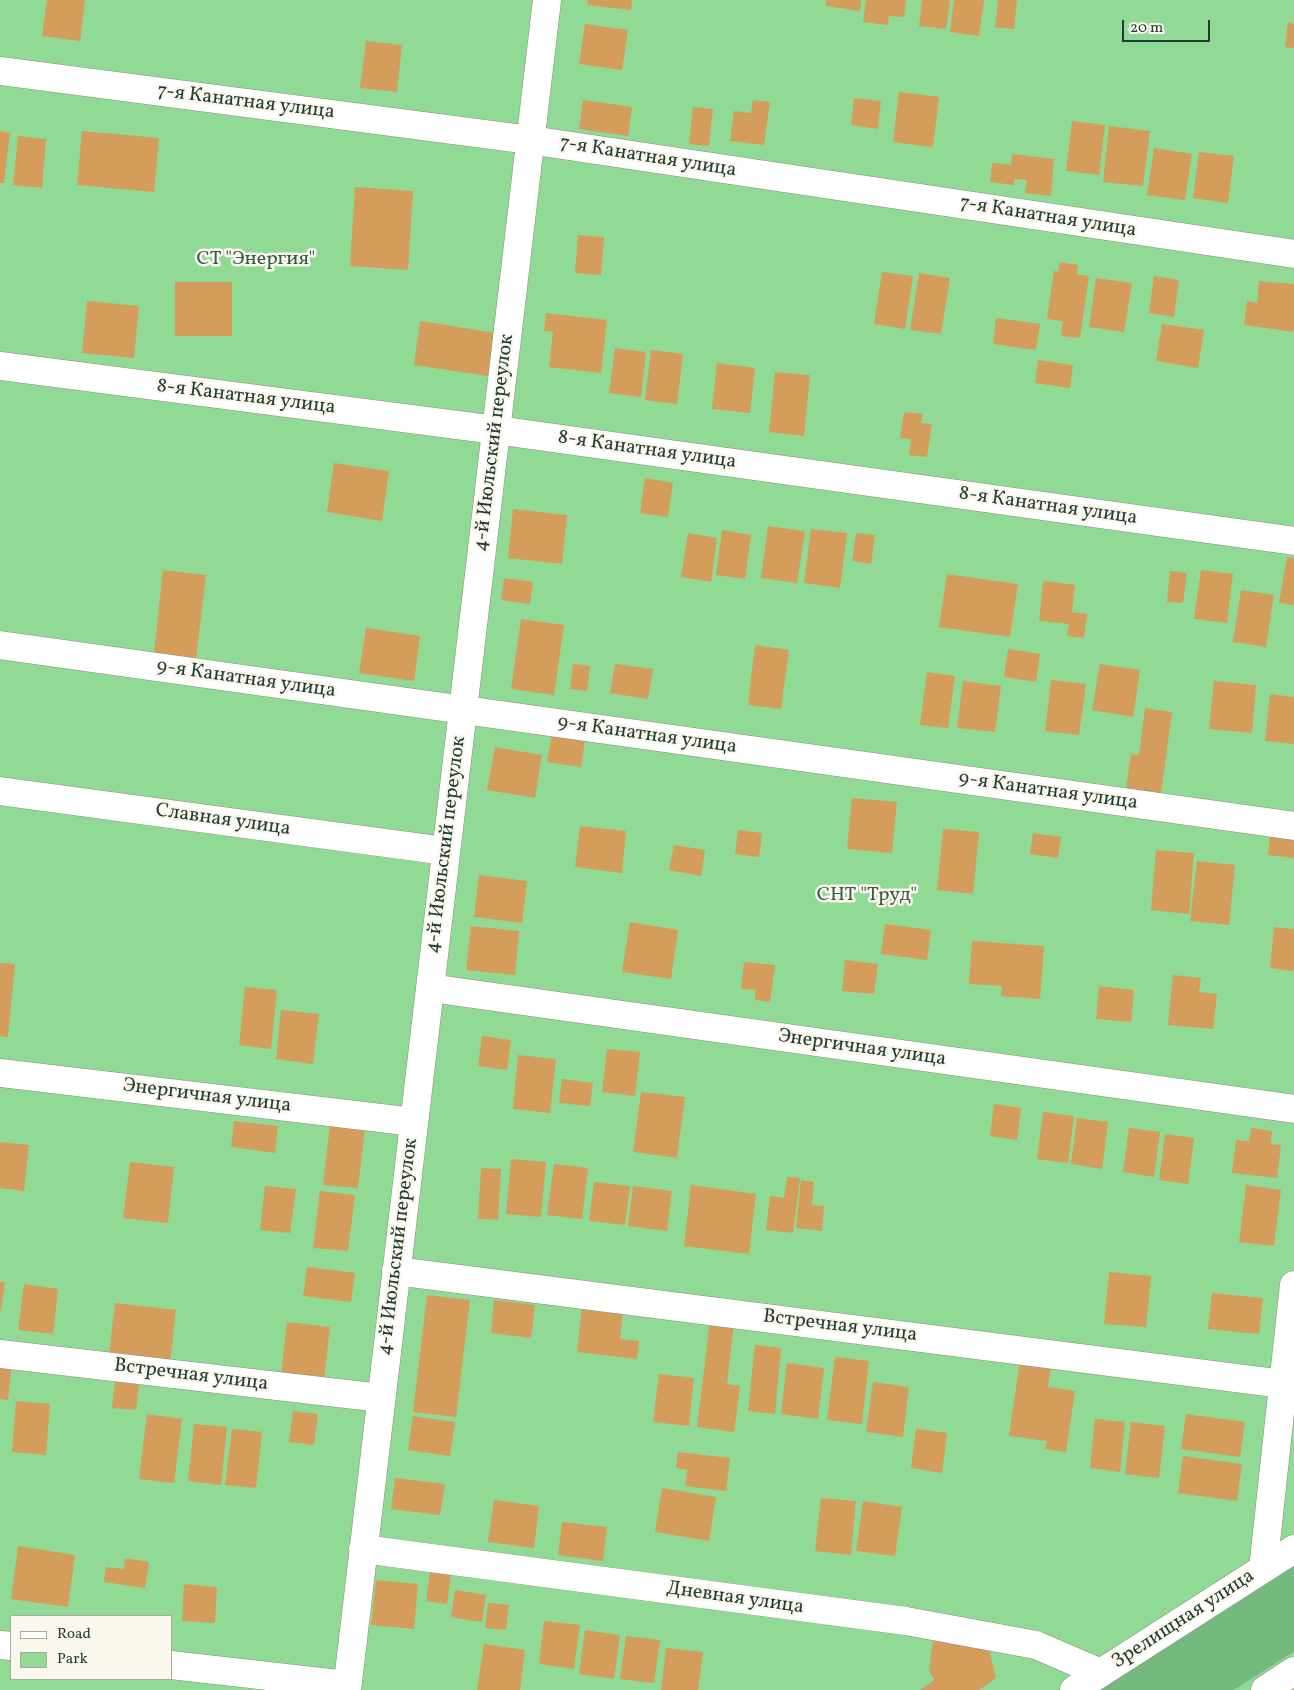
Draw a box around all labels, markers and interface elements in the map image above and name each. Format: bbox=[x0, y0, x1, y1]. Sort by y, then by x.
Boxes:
scale bar bbox=[1124, 10, 1212, 42]
text: 20 m bbox=[1130, 18, 1163, 39]
street label: 7-я Канатная улица bbox=[156, 80, 336, 126]
street label: 7-я Канатная улица bbox=[558, 132, 738, 184]
street label: 7-я Канатная улица bbox=[958, 192, 1138, 244]
park label: СТ "Энергия" bbox=[197, 248, 315, 272]
street label: 4-й Июльский переулок bbox=[470, 333, 520, 553]
street label: 8-я Канатная улица bbox=[155, 375, 337, 421]
street label: 8-я Канатная улица bbox=[556, 427, 738, 475]
street label: 8-я Канатная улица bbox=[957, 483, 1139, 531]
street label: 9-я Канатная улица bbox=[155, 656, 337, 704]
street label: 9-я Канатная улица bbox=[556, 712, 738, 760]
street label: 4-й Июльский переулок bbox=[422, 735, 472, 955]
street label: 9-я Канатная улица bbox=[957, 768, 1139, 816]
street label: Славная улица bbox=[154, 800, 292, 842]
park label: СНТ "Труд" bbox=[817, 884, 917, 908]
street label: Энергичная улица bbox=[777, 1025, 947, 1073]
street label: Энергичная улица bbox=[122, 1075, 292, 1119]
street label: 4-й Июльский переулок bbox=[374, 1137, 424, 1357]
street label: Встречная улица bbox=[761, 1306, 919, 1348]
street label: Встречная улица bbox=[112, 1355, 270, 1397]
street label: Зрелищная улица bbox=[1108, 1565, 1260, 1675]
street label: Дневная улица bbox=[665, 1577, 805, 1621]
legend bbox=[10, 1615, 172, 1680]
text: Road bbox=[57, 1624, 91, 1645]
text: Park bbox=[57, 1649, 88, 1670]

